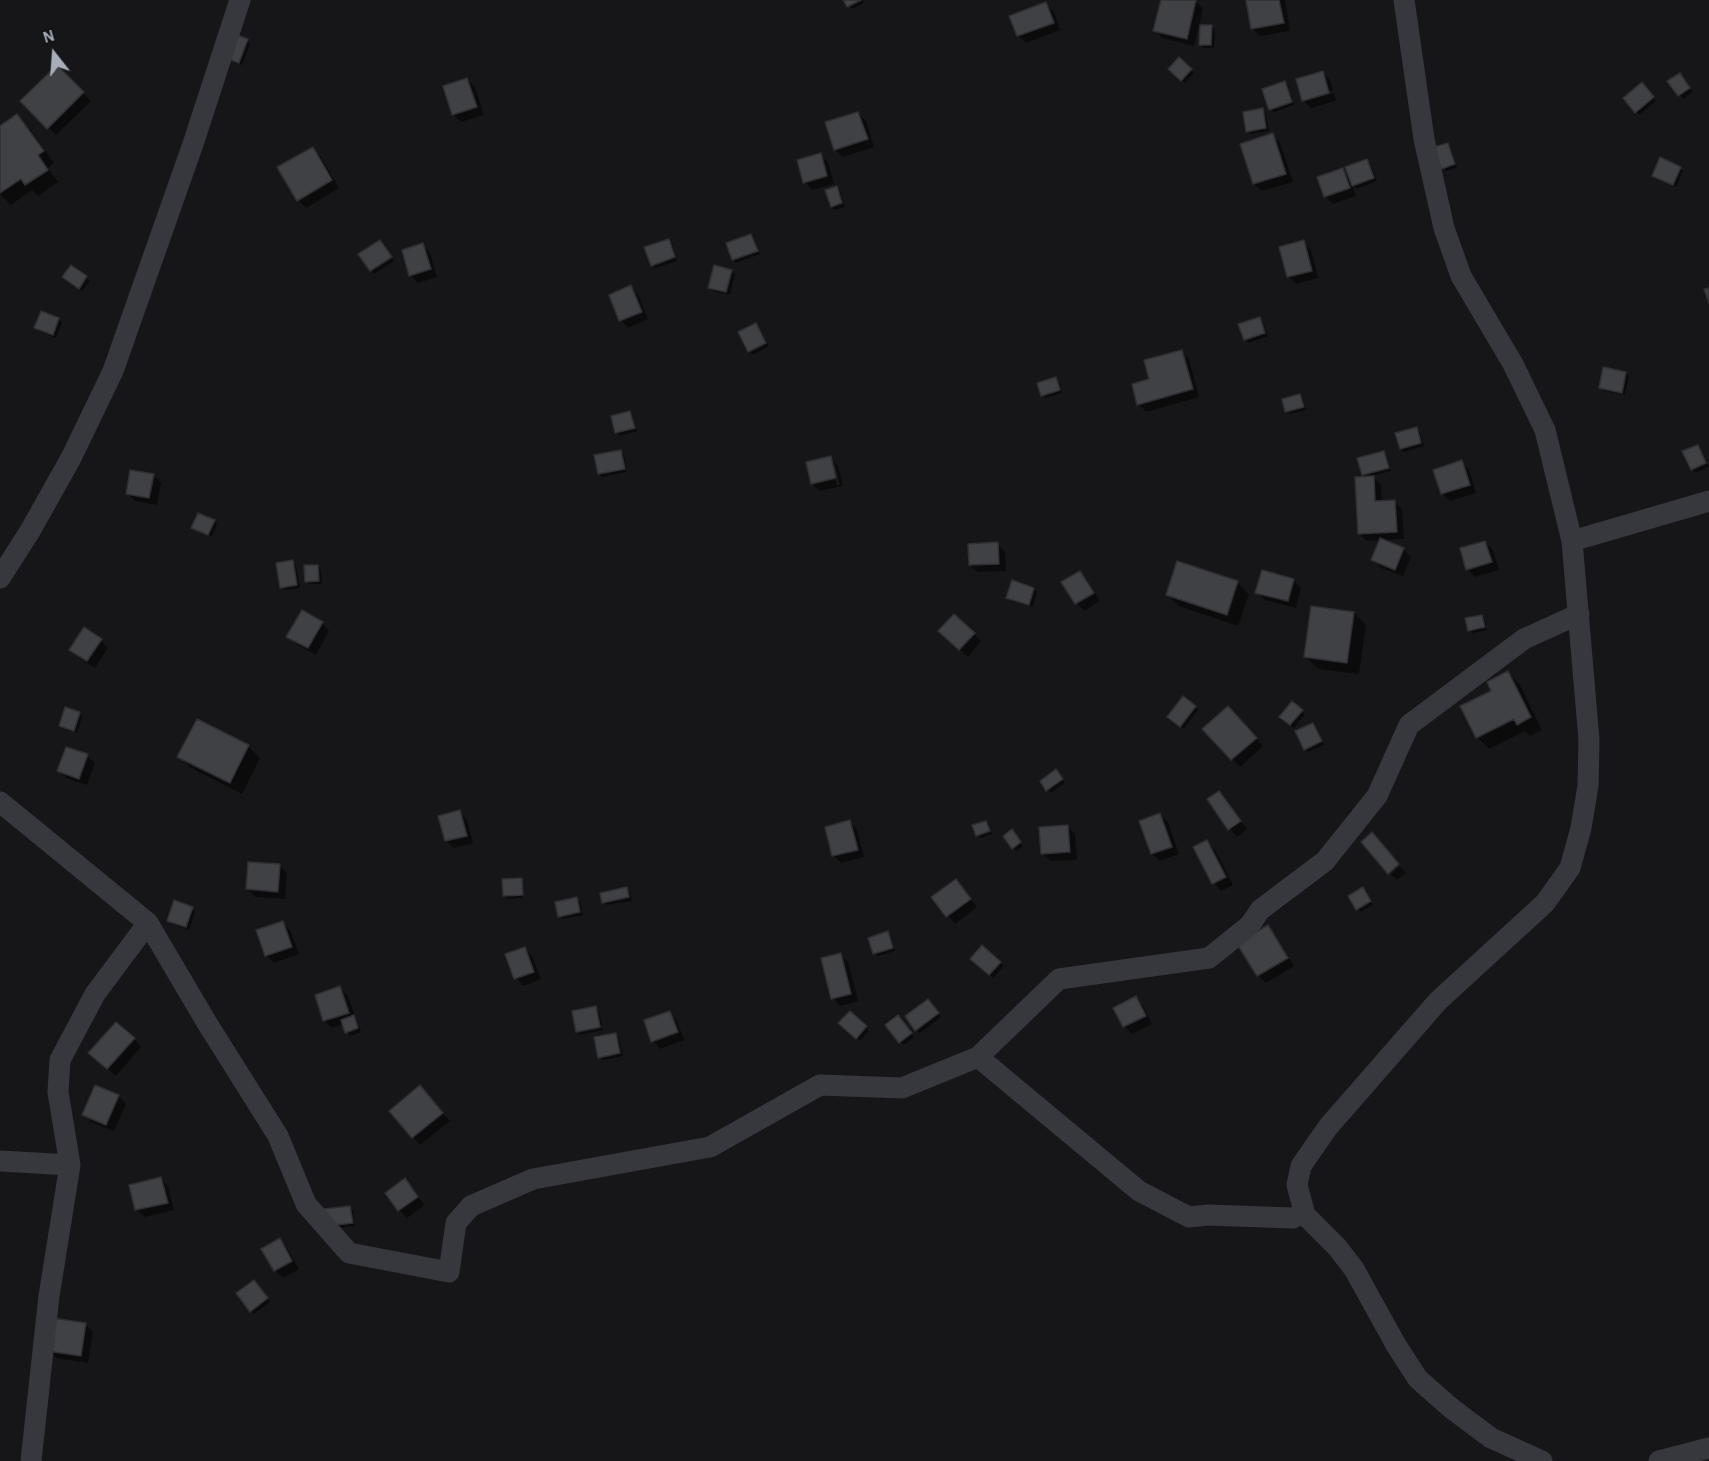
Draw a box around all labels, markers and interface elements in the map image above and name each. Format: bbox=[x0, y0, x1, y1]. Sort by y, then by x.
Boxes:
north arrow bbox=[24, 24, 84, 84]
text: N bbox=[41, 28, 56, 46]

